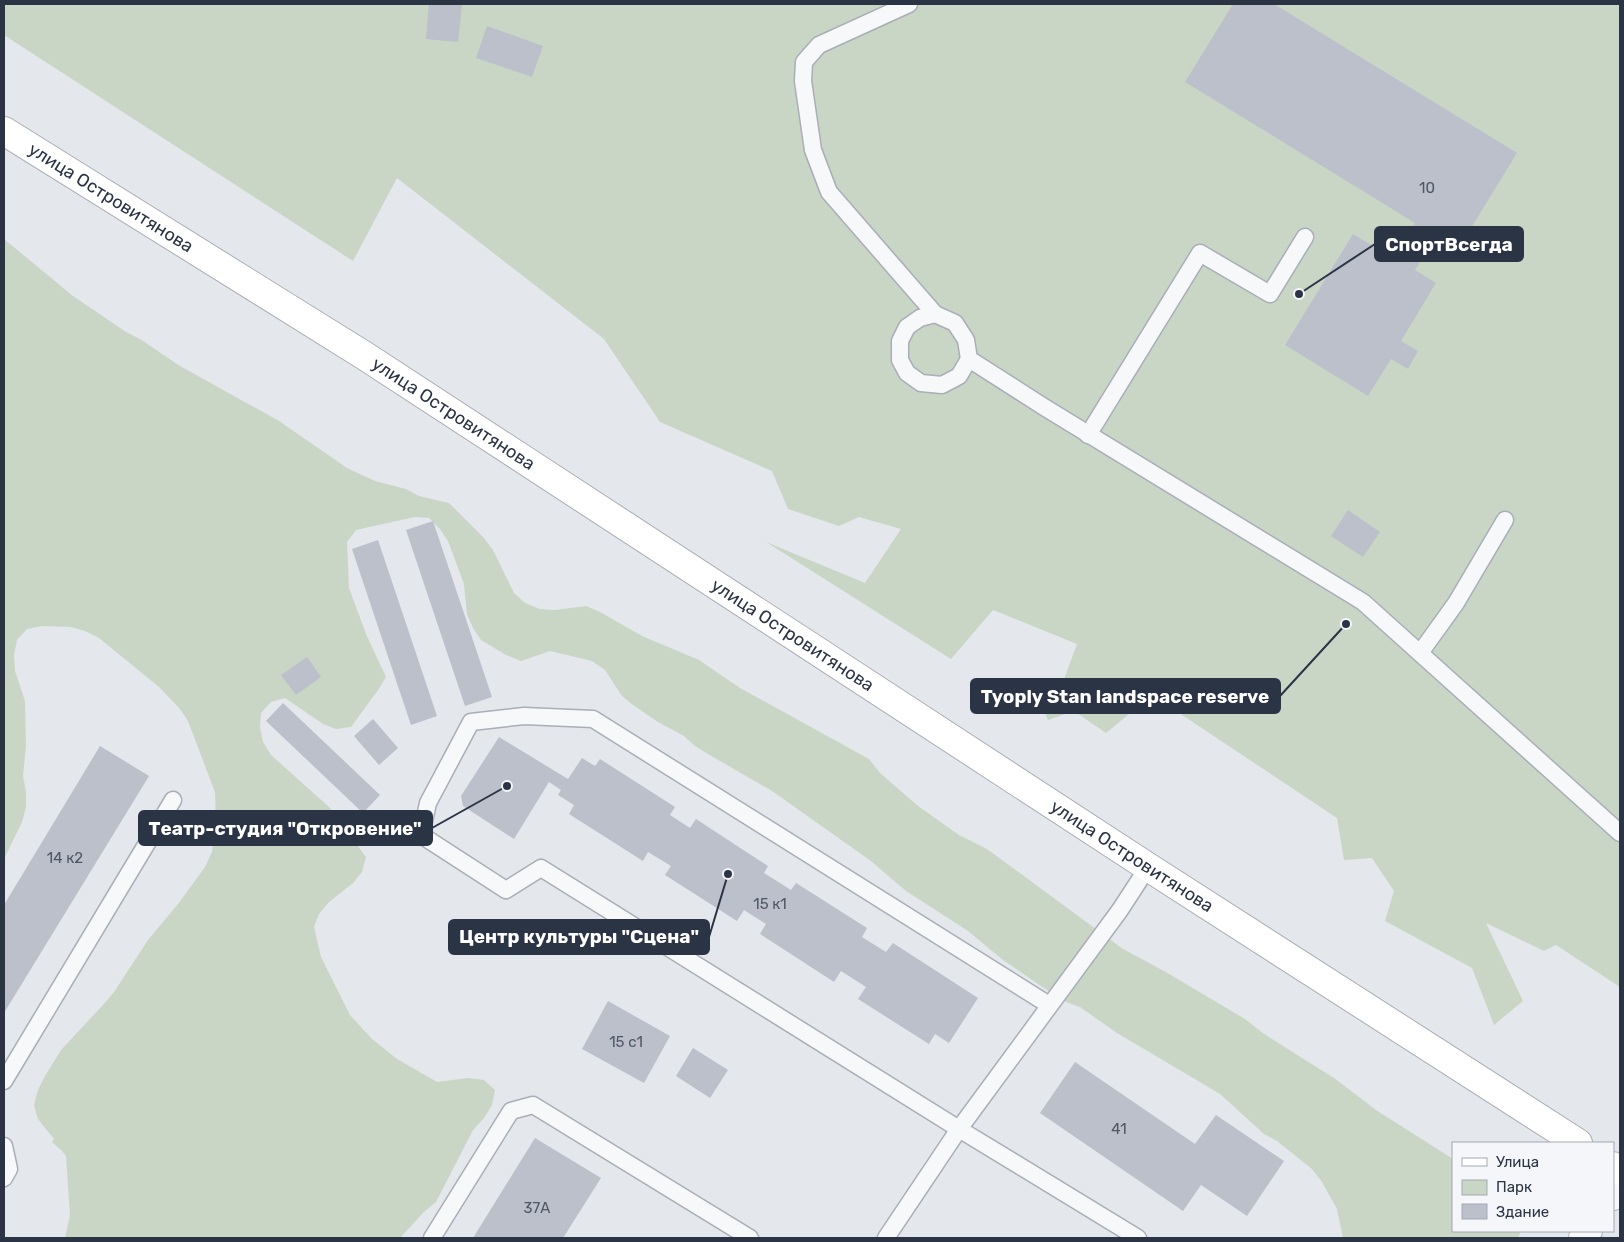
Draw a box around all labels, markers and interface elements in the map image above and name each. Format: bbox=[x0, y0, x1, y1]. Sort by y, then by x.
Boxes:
street label: улица Островитянова bbox=[24, 138, 197, 257]
house number: 10 bbox=[1419, 179, 1435, 197]
callout: СпортВсегда bbox=[1375, 227, 1523, 261]
text: СпортВсегда bbox=[1385, 233, 1513, 256]
street label: улица Островитянова bbox=[368, 353, 539, 475]
street label: улица Островитянова bbox=[707, 574, 878, 696]
callout: Tyoply Stan landspace reserve bbox=[971, 679, 1280, 713]
text: Tyoply Stan landspace reserve bbox=[981, 685, 1269, 708]
street label: улица Островитянова bbox=[1046, 795, 1218, 917]
callout: Театр-студия "Откровение" bbox=[139, 811, 432, 845]
text: Театр-студия "Откровение" bbox=[148, 817, 422, 840]
house number: 14 к2 bbox=[47, 849, 83, 867]
house number: 15 к1 bbox=[753, 895, 787, 913]
callout: Центр культуры "Сцена" bbox=[449, 920, 709, 954]
text: Центр культуры "Сцена" bbox=[459, 925, 699, 948]
house number: 15 с1 bbox=[609, 1033, 643, 1051]
house number: 41 bbox=[1111, 1120, 1127, 1138]
legend bbox=[1452, 1142, 1614, 1232]
text: Улица bbox=[1496, 1153, 1539, 1171]
text: Парк bbox=[1496, 1178, 1532, 1196]
house number: 37А bbox=[524, 1199, 550, 1217]
text: Здание bbox=[1496, 1203, 1549, 1221]

